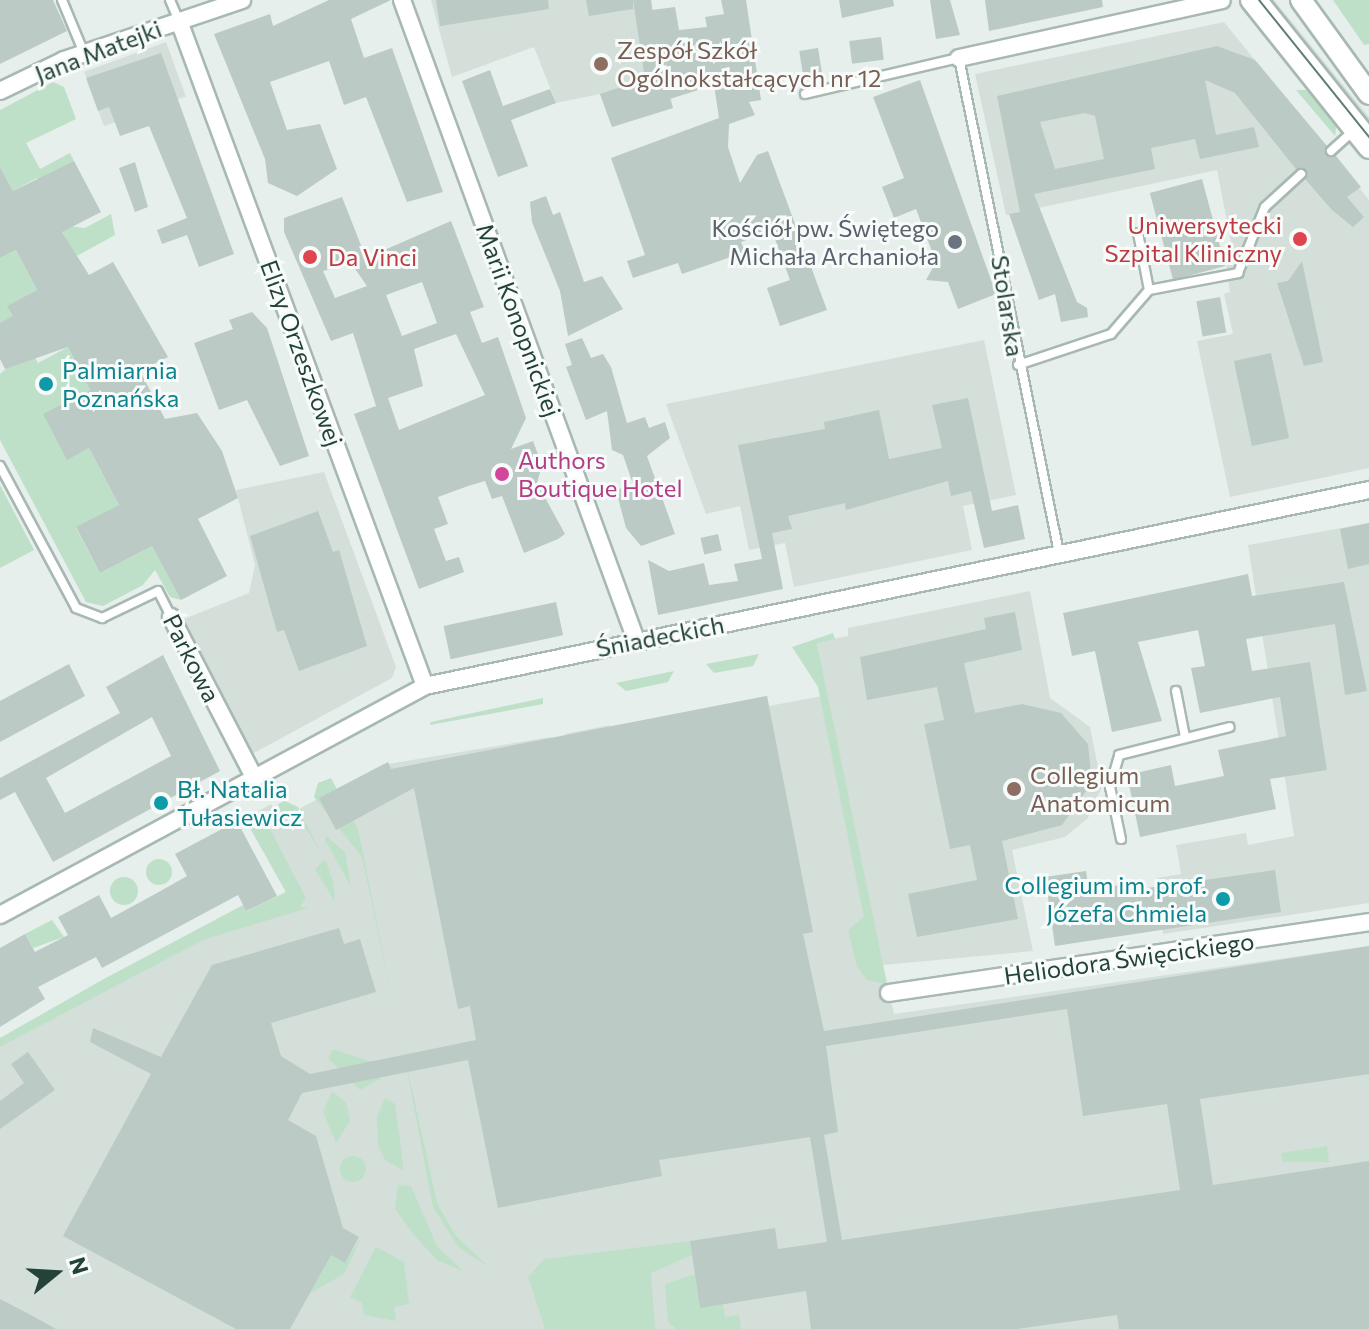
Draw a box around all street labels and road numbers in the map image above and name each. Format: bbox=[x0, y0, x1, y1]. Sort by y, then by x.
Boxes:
street label: Jana Matejki bbox=[31, 14, 165, 88]
street label: Marii Konopnickiej bbox=[471, 219, 567, 421]
street label: Stolarska bbox=[986, 253, 1030, 359]
street label: Elizy Orzeszkowej bbox=[255, 256, 349, 450]
street label: Parkowa bbox=[158, 609, 226, 707]
street label: Śniadeckich bbox=[594, 609, 726, 663]
street label: Heliodora Święcickiego bbox=[1002, 926, 1256, 990]

